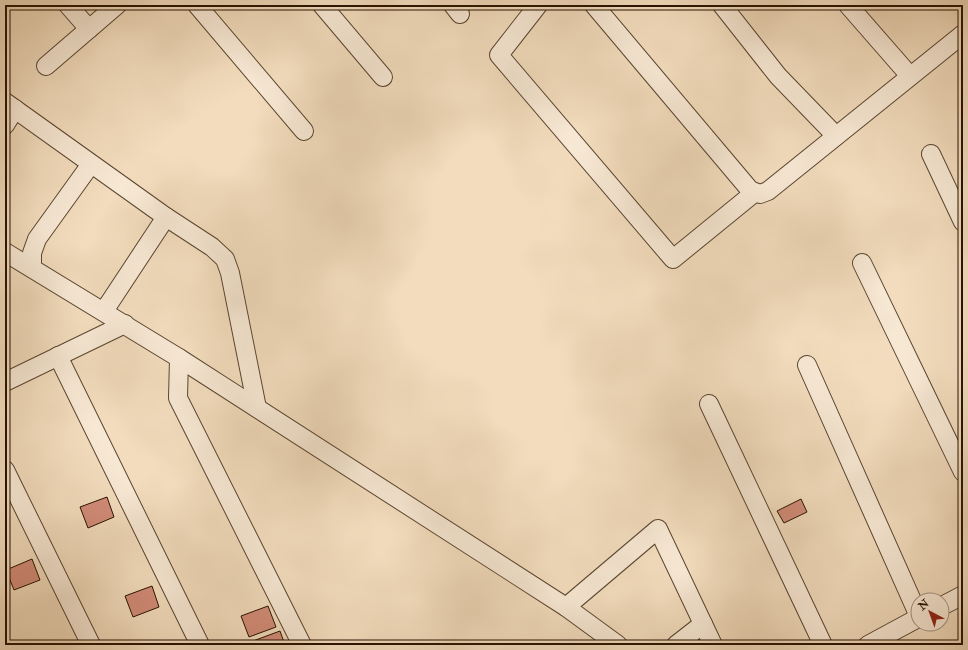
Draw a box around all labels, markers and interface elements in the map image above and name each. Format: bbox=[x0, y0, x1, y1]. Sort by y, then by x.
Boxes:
north arrow bbox=[910, 592, 950, 632]
text: N bbox=[915, 596, 933, 614]

